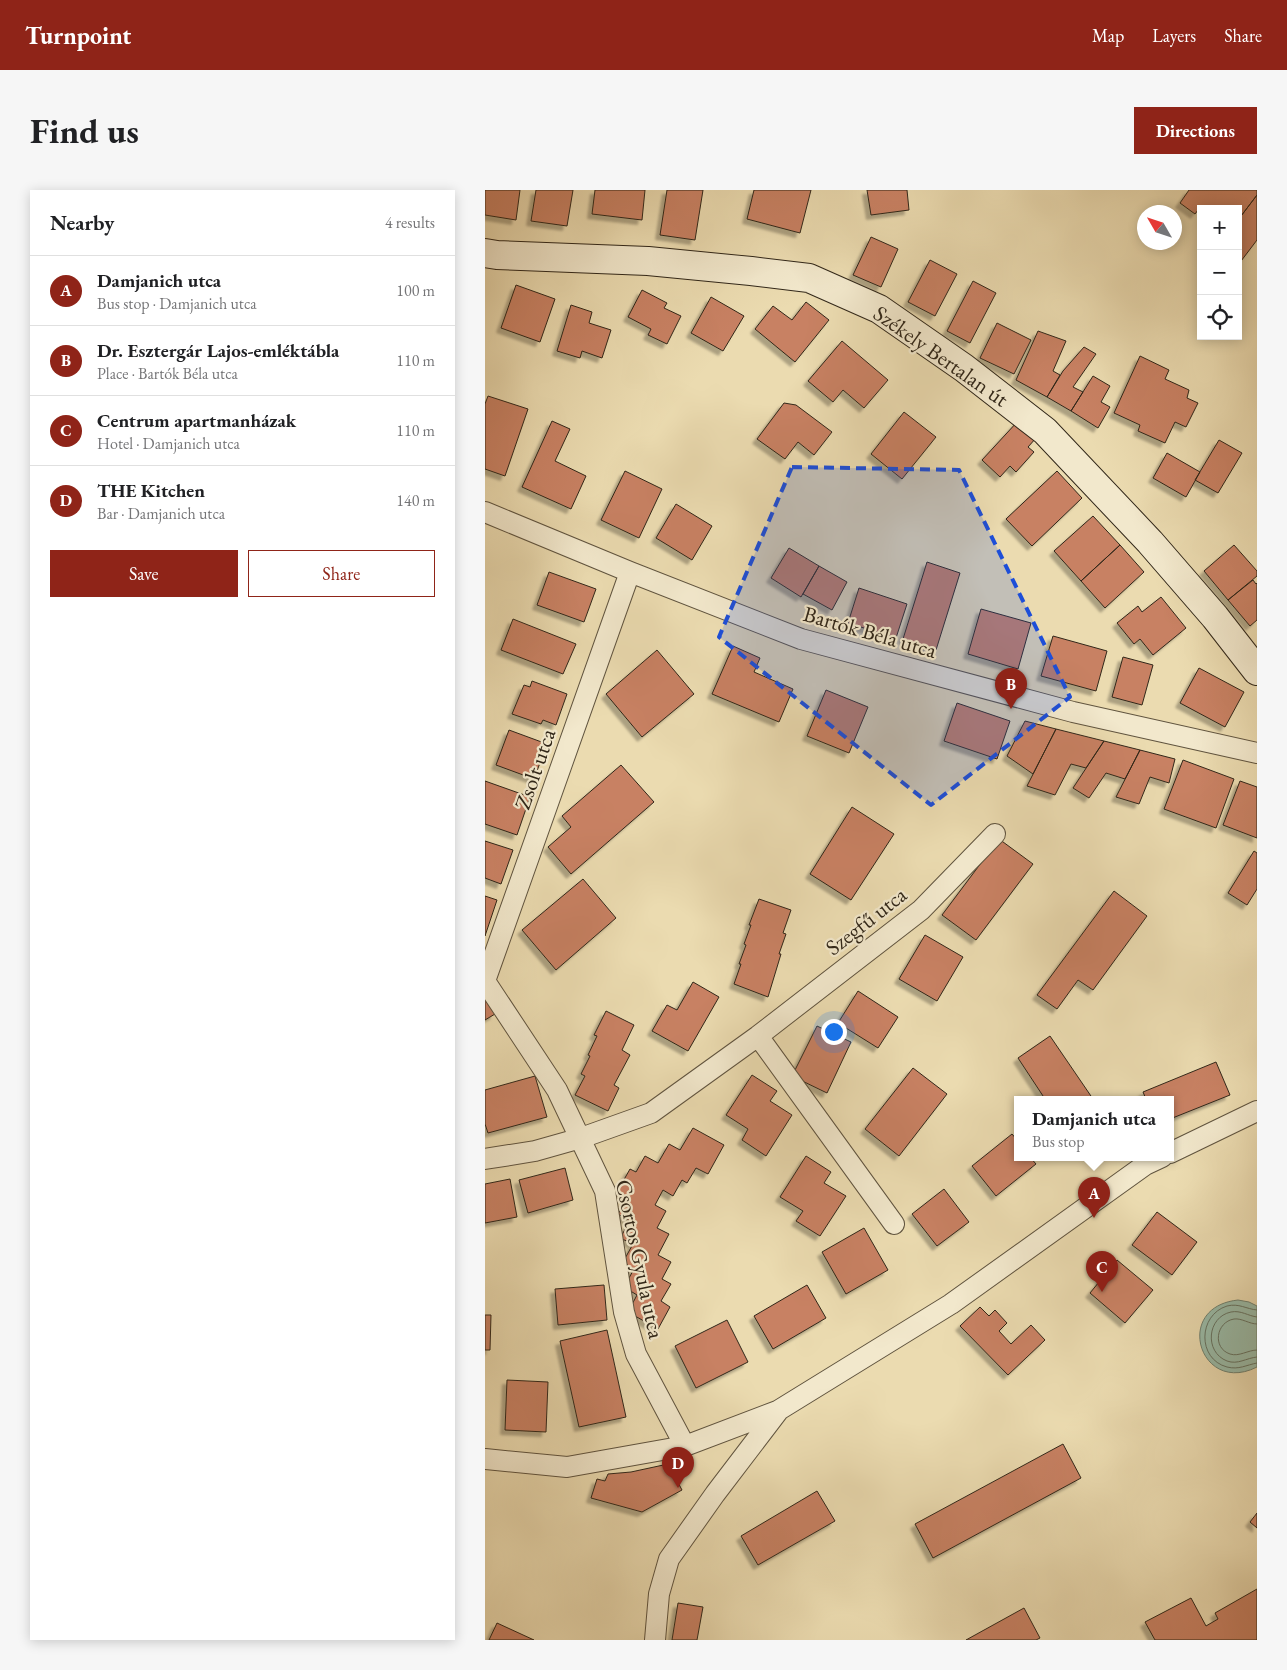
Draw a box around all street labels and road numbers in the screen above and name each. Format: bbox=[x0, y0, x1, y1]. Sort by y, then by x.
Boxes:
street label: Székely Bertalan út bbox=[868, 299, 1014, 413]
street label: Bartók Béla utca bbox=[800, 599, 940, 665]
street label: Zsolt utca bbox=[508, 725, 562, 813]
street label: Szegfű utca bbox=[819, 880, 913, 962]
street label: Csortos Gyula utca bbox=[609, 1177, 671, 1341]

